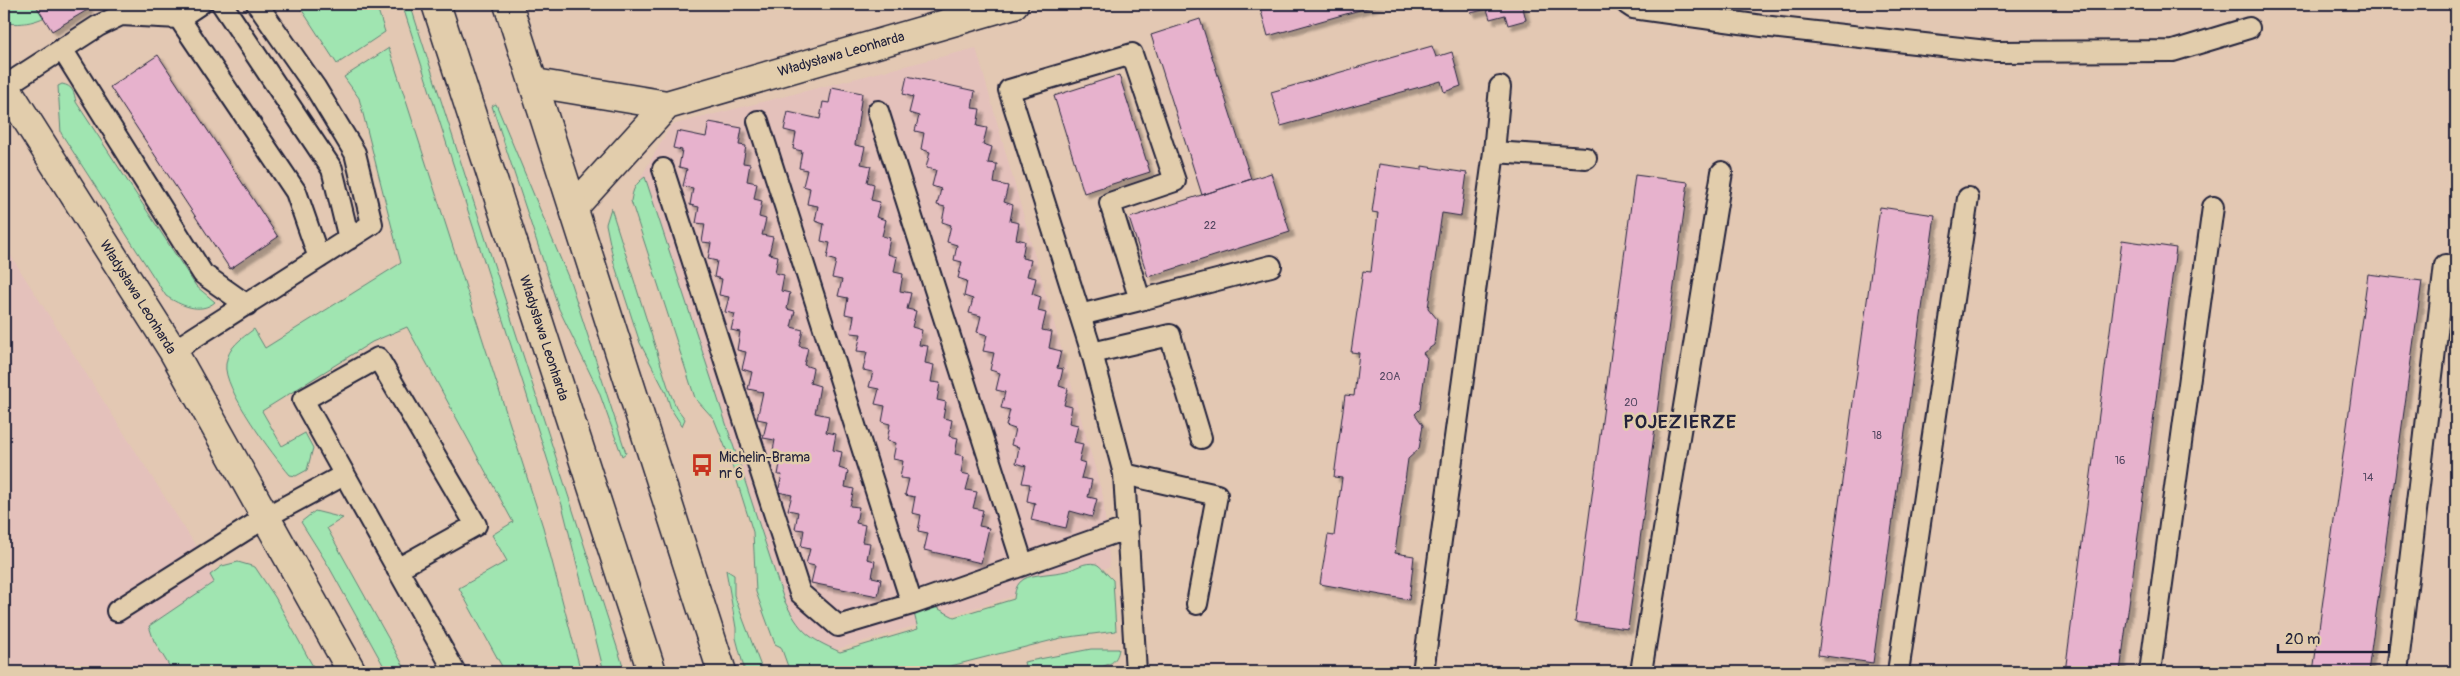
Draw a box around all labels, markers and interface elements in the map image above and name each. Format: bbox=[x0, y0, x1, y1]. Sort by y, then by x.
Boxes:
street label: Władysława Leonharda bbox=[776, 28, 906, 80]
house number: 22 bbox=[1204, 219, 1216, 232]
street label: Władysława Leonharda bbox=[96, 237, 180, 357]
street label: Władysława Leonharda bbox=[516, 273, 572, 403]
house number: 20A bbox=[1380, 370, 1400, 383]
house number: 20 bbox=[1624, 396, 1638, 409]
district label: POJEZIERZE bbox=[1623, 410, 1737, 434]
house number: 18 bbox=[1872, 429, 1882, 442]
place label: Michelin-Brama nr 6 bbox=[719, 449, 810, 482]
bus stop icon: Michelin-Brama nr 6 bbox=[689, 452, 715, 478]
house number: 16 bbox=[2115, 454, 2125, 467]
house number: 14 bbox=[2363, 471, 2374, 484]
scale bar bbox=[2278, 621, 2389, 653]
text: 20 m bbox=[2285, 630, 2320, 649]

